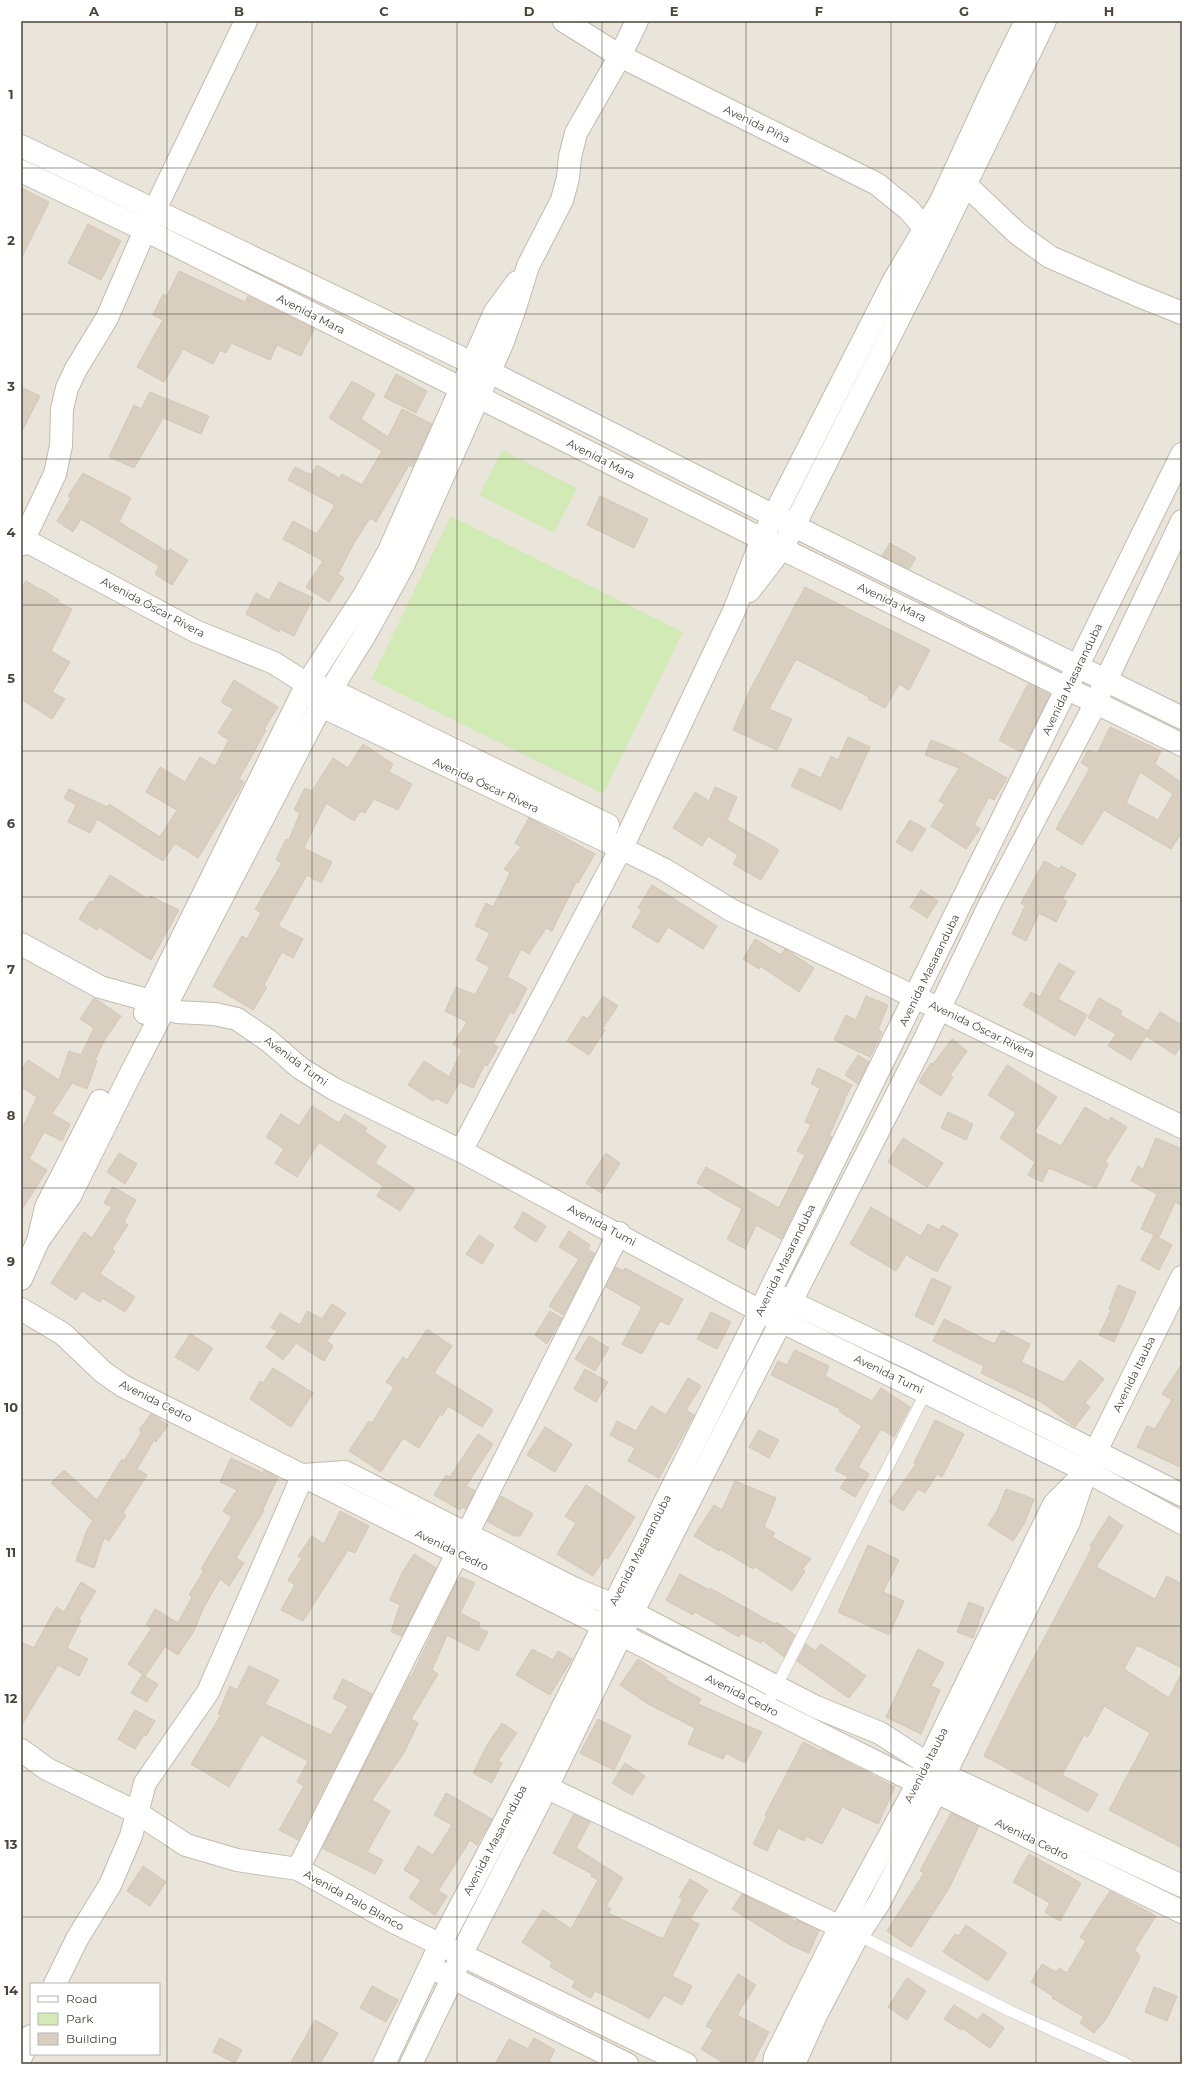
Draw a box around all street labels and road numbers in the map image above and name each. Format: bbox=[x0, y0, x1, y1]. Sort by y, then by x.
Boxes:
street label: Avenida Piña bbox=[722, 102, 792, 146]
street label: Avenida Mara bbox=[275, 291, 347, 337]
street label: Avenida Mara bbox=[565, 436, 637, 482]
street label: Avenida Óscar Rivera bbox=[99, 574, 207, 640]
street label: Avenida Mara bbox=[855, 579, 929, 625]
street label: Avenida Masaranduba bbox=[1039, 621, 1105, 737]
street label: Avenida Óscar Rivera bbox=[431, 754, 541, 816]
street label: Avenida Masaranduba bbox=[896, 912, 962, 1028]
street label: Avenida Óscar Rivera bbox=[927, 997, 1037, 1061]
street label: Avenida Tumi bbox=[261, 1033, 331, 1089]
street label: Avenida Tumi bbox=[565, 1201, 639, 1249]
street label: Avenida Masaranduba bbox=[752, 1202, 818, 1318]
street label: Avenida Itauba bbox=[1110, 1334, 1158, 1414]
street label: Avenida Tumi bbox=[852, 1351, 926, 1397]
street label: Avenida Cedro bbox=[117, 1377, 195, 1425]
street label: Avenida Masaranduba bbox=[606, 1492, 674, 1608]
street label: Avenida Cedro bbox=[413, 1526, 491, 1574]
street label: Avenida Cedro bbox=[703, 1671, 781, 1719]
street label: Avenida Itauba bbox=[901, 1725, 951, 1805]
street label: Avenida Masaranduba bbox=[460, 1783, 530, 1897]
street label: Avenida Cedro bbox=[993, 1815, 1071, 1863]
street label: Avenida Palo Blanco bbox=[301, 1867, 407, 1933]

